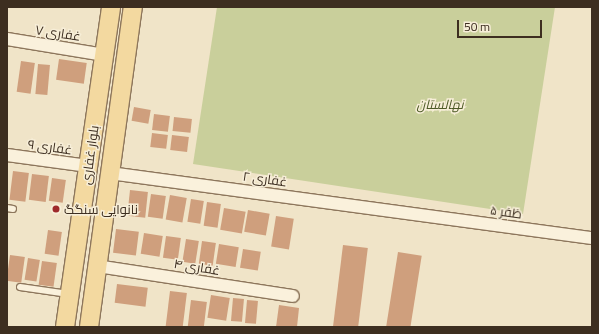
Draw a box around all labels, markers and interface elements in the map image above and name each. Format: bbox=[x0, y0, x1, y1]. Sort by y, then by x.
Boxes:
scale bar bbox=[459, 12, 544, 38]
text: 50 m bbox=[464, 15, 490, 38]
street label: غفاری ۷ bbox=[34, 22, 82, 44]
park label: نهالستان bbox=[417, 96, 463, 112]
street label: بلوار غفاری bbox=[78, 124, 102, 186]
street label: غفاری ۹ bbox=[27, 136, 73, 158]
street label: غفاری ۲ bbox=[242, 168, 288, 190]
place label: نانوایی سنگگ bbox=[64, 201, 138, 217]
street label: ظفر ۵ bbox=[489, 202, 523, 222]
marker: نانوایی سنگگ bbox=[51, 204, 61, 214]
street label: غفاری ۴ bbox=[173, 256, 221, 278]

